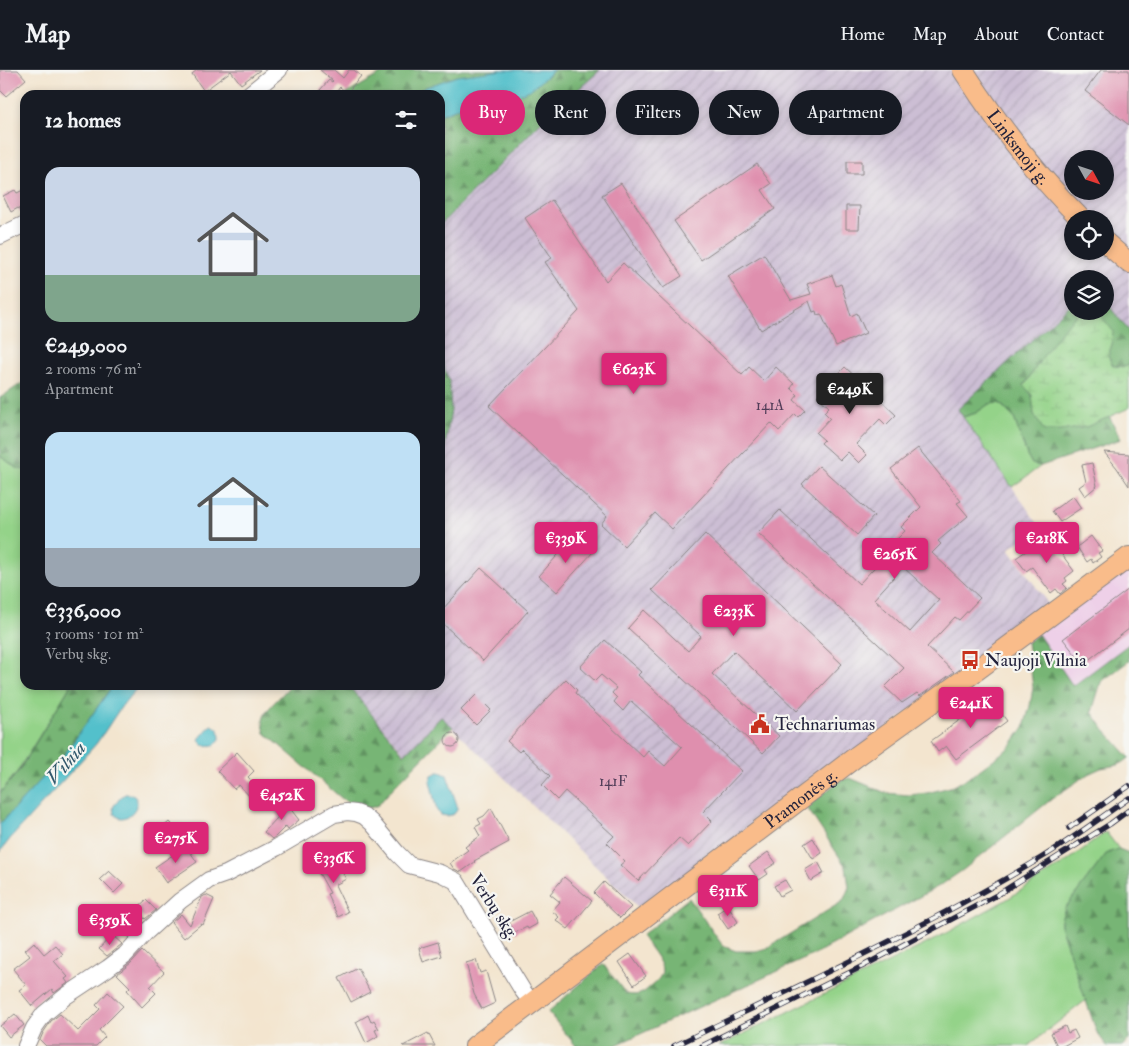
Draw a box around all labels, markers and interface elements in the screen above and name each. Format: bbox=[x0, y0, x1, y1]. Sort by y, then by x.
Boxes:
text: Map bbox=[25, 19, 70, 50]
text: Home bbox=[840, 23, 885, 46]
text: Map bbox=[913, 23, 947, 46]
text: About bbox=[975, 23, 1019, 46]
text: Contact bbox=[1047, 23, 1104, 46]
chip: Buy bbox=[460, 90, 525, 135]
chip: Rent bbox=[535, 90, 606, 135]
chip: Filters bbox=[616, 90, 699, 135]
chip: New bbox=[709, 90, 779, 135]
chip: Apartment bbox=[789, 90, 902, 135]
street label: Linksmoji g. bbox=[982, 105, 1055, 189]
icon: filters bbox=[392, 106, 420, 134]
text: 12 homes bbox=[45, 107, 121, 134]
north arrow bbox=[1064, 150, 1114, 200]
map controls bbox=[1064, 150, 1114, 320]
icon: home bbox=[188, 199, 278, 289]
button: locate bbox=[1064, 210, 1114, 260]
button: layers bbox=[1064, 270, 1114, 320]
text: €249,000 bbox=[45, 332, 127, 359]
pin: €623K bbox=[599, 352, 669, 395]
text: 2 rooms · 76 m² bbox=[45, 359, 141, 379]
text: €623K bbox=[613, 359, 655, 379]
pin: €249K bbox=[815, 372, 885, 415]
text: Apartment bbox=[45, 379, 113, 399]
text: €249K bbox=[827, 379, 873, 399]
house number: 141A bbox=[756, 396, 785, 415]
icon: home bbox=[188, 464, 278, 554]
pin: €339K bbox=[531, 522, 601, 564]
pin: €218K bbox=[1012, 522, 1082, 564]
text: €339K bbox=[545, 528, 587, 548]
text: €218K bbox=[1026, 528, 1068, 548]
pin: €265K bbox=[860, 538, 930, 580]
text: €265K bbox=[873, 544, 917, 564]
pin: €233K bbox=[699, 594, 769, 637]
text: €336,000 bbox=[45, 597, 121, 624]
text: €233K bbox=[714, 601, 754, 621]
text: 3 rooms · 101 m² bbox=[45, 624, 143, 644]
text: Verbų skg. bbox=[45, 644, 111, 664]
bus stop icon: Naujoji Vilnia bbox=[959, 649, 981, 671]
place label: Naujoji Vilnia bbox=[985, 649, 1087, 672]
pin: €241K bbox=[936, 686, 1006, 729]
text: €241K bbox=[950, 693, 993, 713]
public building icon: Technariumas bbox=[749, 713, 771, 735]
place label: Technariumas bbox=[775, 713, 875, 736]
water label: Vilnia bbox=[41, 737, 91, 789]
street label: Pramonės g. bbox=[760, 763, 842, 834]
house number: 141F bbox=[599, 772, 628, 791]
pin: €452K bbox=[247, 778, 317, 821]
text: €452K bbox=[260, 785, 304, 805]
pin: €275K bbox=[141, 822, 211, 864]
text: €275K bbox=[155, 828, 197, 848]
pin: €336K bbox=[299, 842, 369, 884]
text: €336K bbox=[314, 848, 354, 868]
street label: Verbų skg. bbox=[464, 870, 524, 944]
pin: €311K bbox=[693, 874, 763, 917]
text: €311K bbox=[709, 881, 747, 901]
pin: €359K bbox=[75, 904, 145, 946]
text: €359K bbox=[89, 910, 131, 930]

